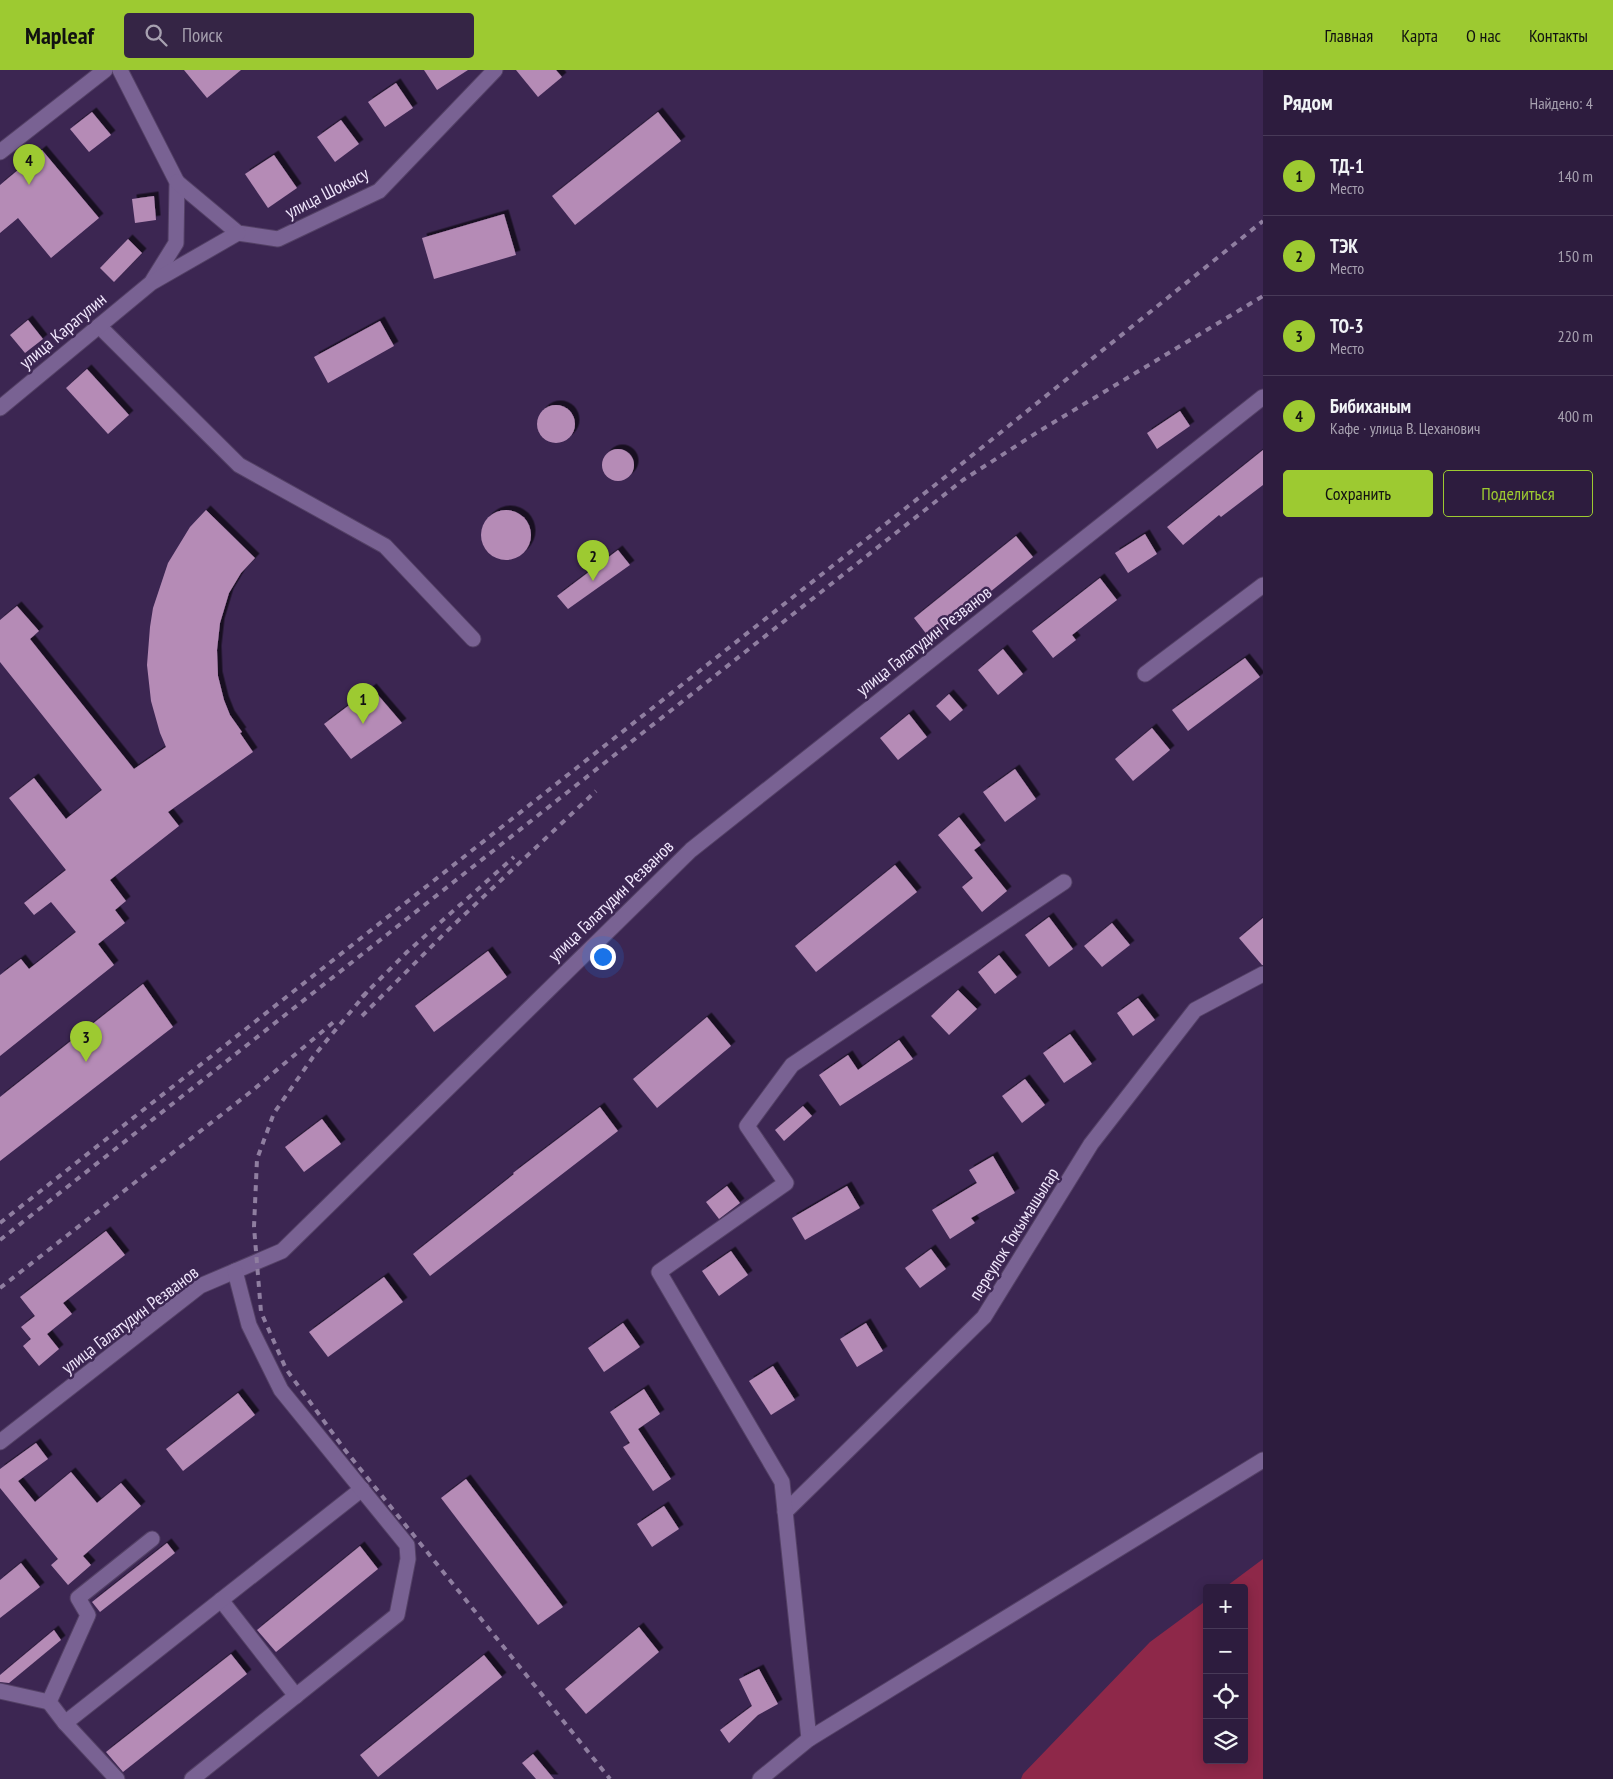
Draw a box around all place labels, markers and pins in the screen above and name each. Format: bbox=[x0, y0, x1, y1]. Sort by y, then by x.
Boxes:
pin: 4 bbox=[13, 144, 45, 185]
pin: 2 bbox=[577, 540, 609, 581]
pin: 1 bbox=[347, 683, 379, 724]
pin: 3 bbox=[70, 1021, 102, 1062]

